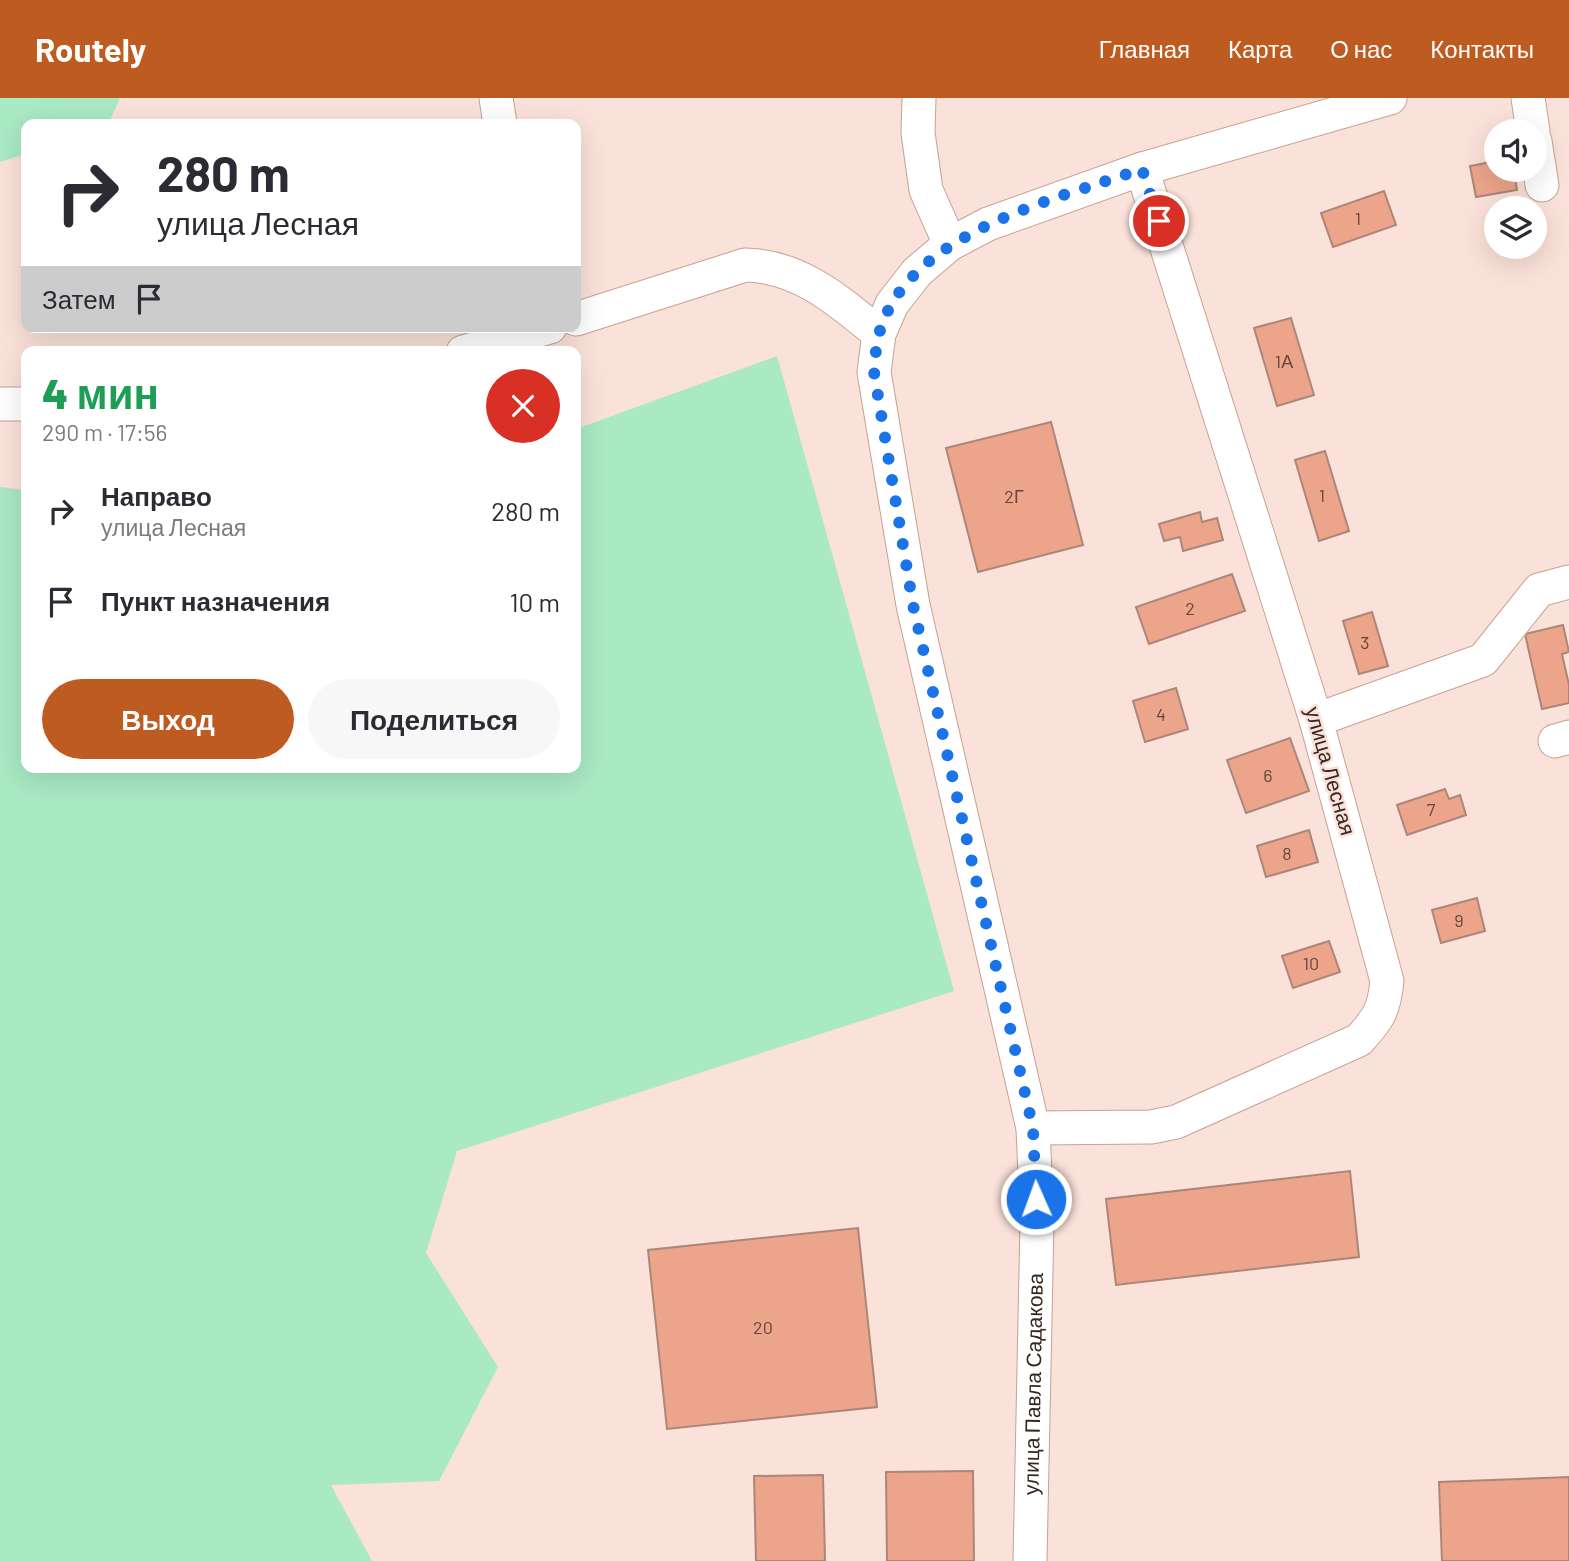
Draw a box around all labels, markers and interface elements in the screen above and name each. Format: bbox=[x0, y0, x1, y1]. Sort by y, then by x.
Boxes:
text: Routely bbox=[35, 29, 146, 69]
text: Главная bbox=[1099, 34, 1190, 63]
text: Карта bbox=[1228, 34, 1292, 63]
text: О нас bbox=[1330, 34, 1392, 63]
text: Контакты bbox=[1430, 34, 1534, 63]
map controls bbox=[1484, 119, 1547, 259]
button: sound bbox=[1484, 119, 1547, 182]
text: 280 m bbox=[157, 143, 290, 202]
icon: right bbox=[42, 147, 133, 238]
pin bbox=[1129, 191, 1189, 251]
button: layers bbox=[1484, 196, 1547, 259]
icon: arrive bbox=[1140, 202, 1178, 240]
text: улица Лесная bbox=[157, 203, 359, 241]
house number: 1 bbox=[1355, 207, 1361, 229]
icon: arrive bbox=[130, 280, 168, 318]
text: Затем bbox=[42, 283, 116, 314]
house number: 1А bbox=[1275, 350, 1293, 372]
text: 4 мин bbox=[42, 367, 159, 417]
button: close bbox=[486, 369, 560, 443]
text: 290 m · 17:56 bbox=[42, 418, 167, 446]
text: Направо bbox=[101, 480, 212, 511]
house number: 1 bbox=[1319, 484, 1325, 506]
house number: 2Г bbox=[1004, 485, 1024, 507]
icon: right bbox=[42, 492, 80, 530]
text: 280 m bbox=[491, 495, 560, 526]
text: улица Лесная bbox=[101, 513, 246, 541]
icon: arrive bbox=[42, 583, 80, 621]
text: Пункт назначения bbox=[101, 585, 330, 616]
text: 10 m bbox=[510, 586, 560, 617]
house number: 2 bbox=[1185, 597, 1195, 619]
house number: 3 bbox=[1360, 631, 1370, 653]
button: Выход bbox=[42, 679, 294, 759]
button: Поделиться bbox=[308, 679, 560, 759]
house number: 4 bbox=[1156, 703, 1166, 725]
street label: улица Лесная bbox=[1301, 703, 1362, 838]
house number: 6 bbox=[1263, 764, 1273, 786]
house number: 7 bbox=[1427, 798, 1436, 820]
house number: 8 bbox=[1282, 842, 1292, 864]
house number: 9 bbox=[1454, 909, 1464, 931]
house number: 10 bbox=[1303, 952, 1319, 974]
position arrow bbox=[999, 1162, 1073, 1236]
street label: улица Павла Садакова bbox=[1017, 1272, 1047, 1495]
house number: 20 bbox=[753, 1316, 773, 1338]

